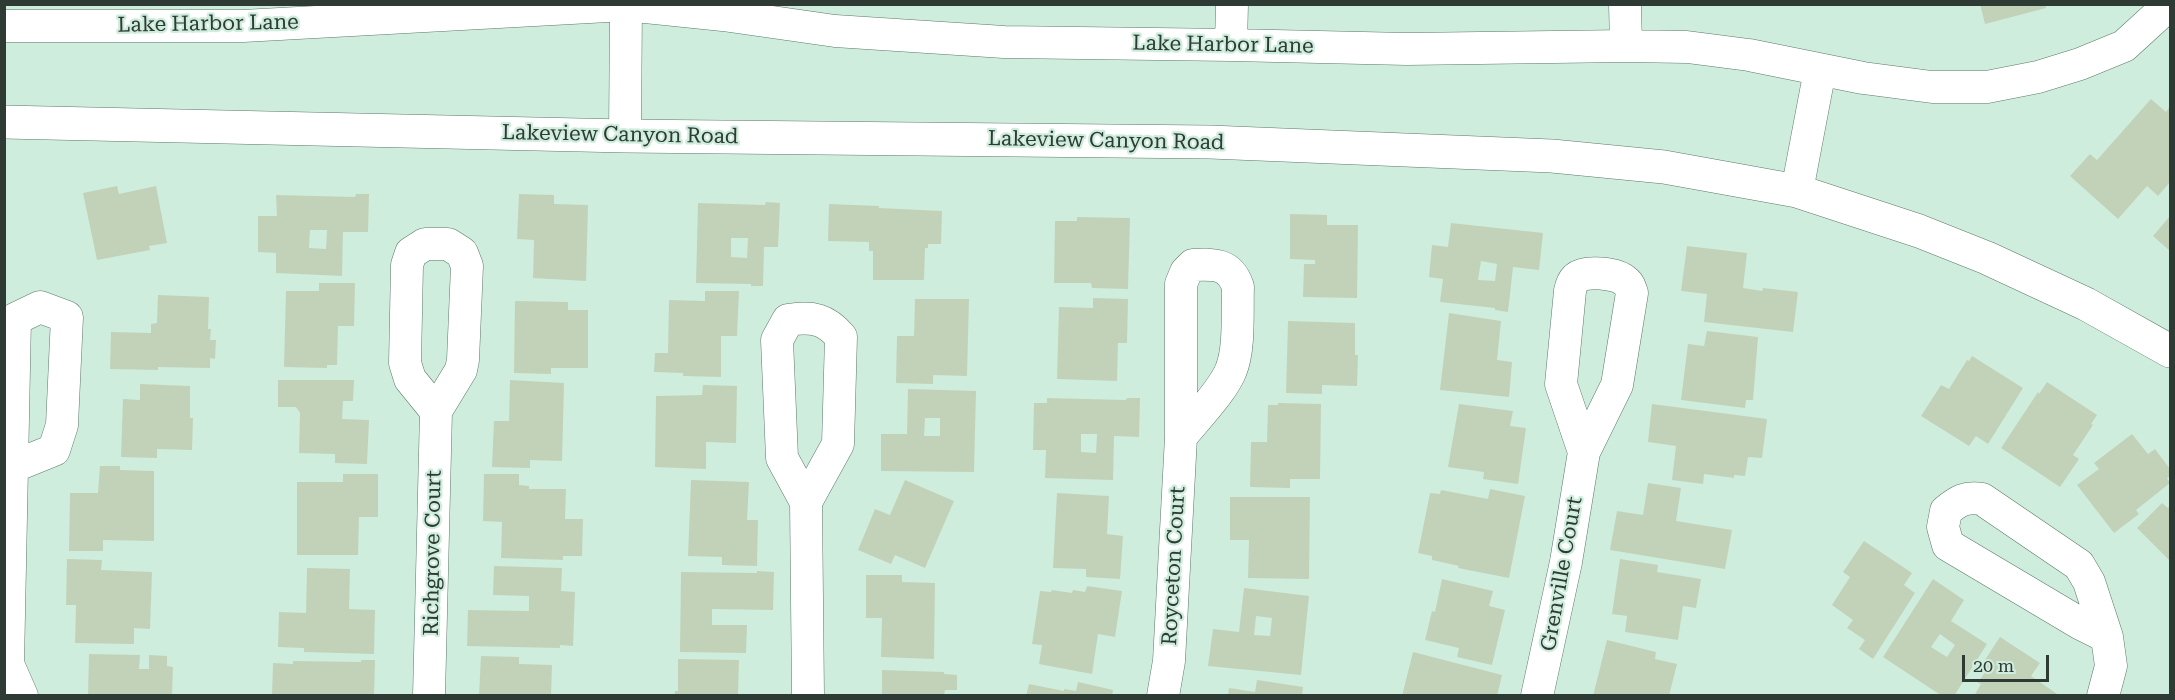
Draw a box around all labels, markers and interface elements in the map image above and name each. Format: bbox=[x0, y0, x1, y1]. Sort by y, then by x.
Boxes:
street label: Lake Harbor Lane bbox=[117, 10, 299, 38]
street label: Lake Harbor Lane bbox=[1132, 31, 1314, 59]
street label: Lakeview Canyon Road bbox=[502, 120, 738, 150]
street label: Lakeview Canyon Road bbox=[988, 126, 1224, 156]
street label: Richgrove Court bbox=[419, 470, 447, 636]
street label: Royceton Court bbox=[1157, 486, 1191, 646]
street label: Grenville Court bbox=[1536, 495, 1588, 653]
scale bar bbox=[1965, 643, 2052, 681]
text: 20 m bbox=[1973, 655, 2014, 676]

